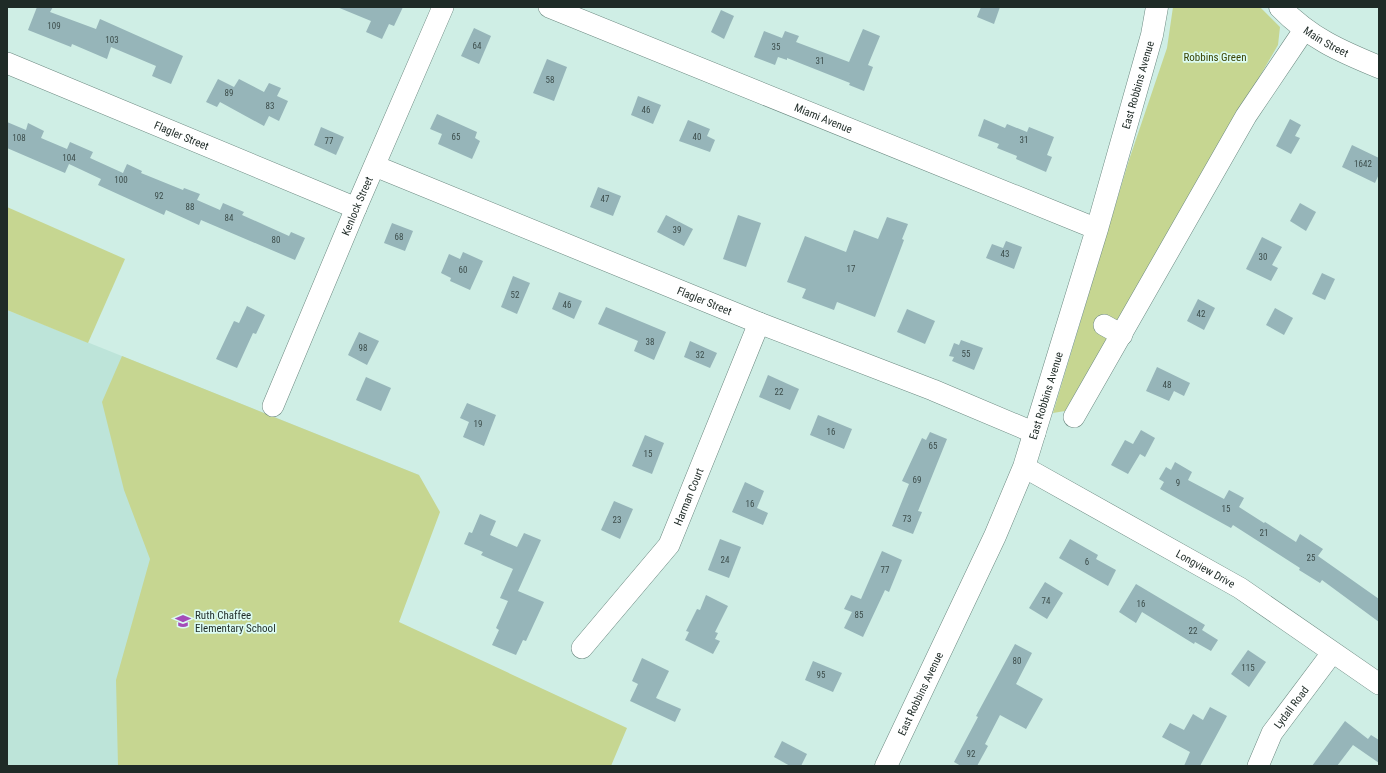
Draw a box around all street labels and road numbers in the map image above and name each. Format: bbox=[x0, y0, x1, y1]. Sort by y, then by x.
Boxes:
street label: Main Street bbox=[1301, 24, 1351, 60]
street label: East Robbins Avenue bbox=[1119, 39, 1156, 131]
street label: Miami Avenue bbox=[793, 101, 854, 136]
street label: Flagler Street bbox=[152, 118, 211, 153]
street label: Kenlock Street bbox=[339, 174, 375, 237]
street label: Flagler Street bbox=[675, 284, 734, 318]
street label: East Robbins Avenue bbox=[1026, 350, 1065, 441]
street label: Harman Court bbox=[671, 466, 706, 527]
street label: Longview Drive bbox=[1174, 547, 1237, 590]
street label: East Robbins Avenue bbox=[895, 650, 946, 738]
street label: Lydall Road bbox=[1271, 684, 1311, 731]

